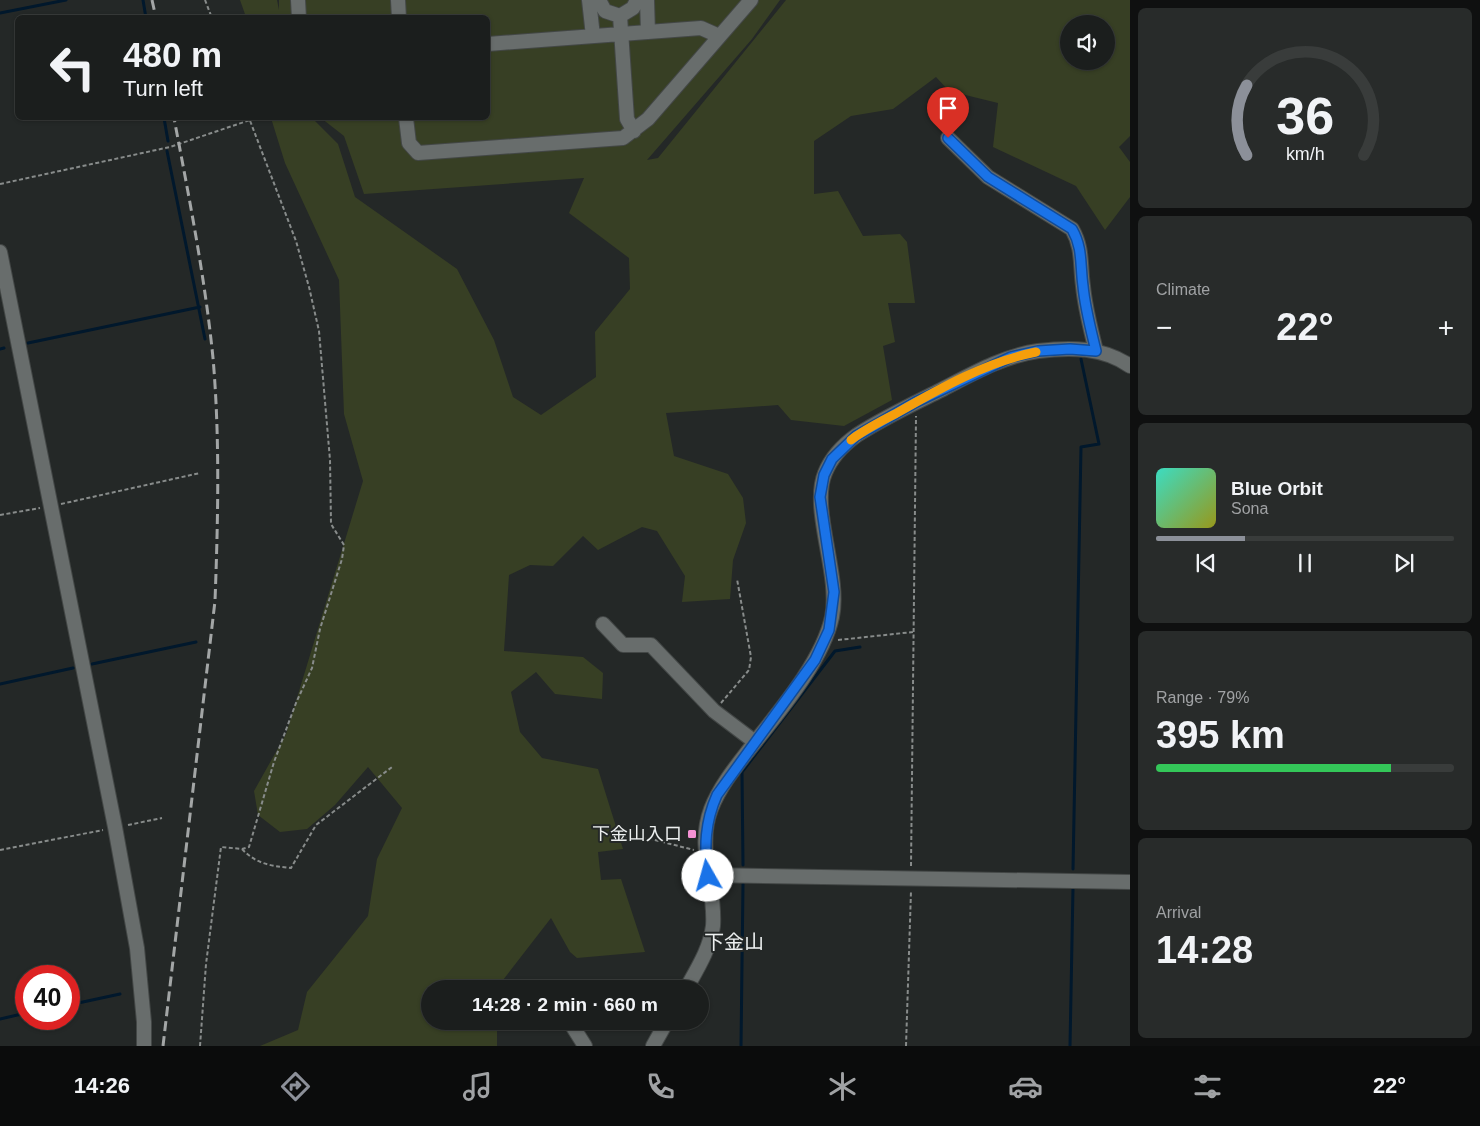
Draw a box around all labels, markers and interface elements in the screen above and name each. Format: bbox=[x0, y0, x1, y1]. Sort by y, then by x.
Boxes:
map controls bbox=[1060, 15, 1115, 70]
button: sound bbox=[1060, 15, 1115, 70]
icon: left bbox=[40, 35, 105, 100]
text: 480 m bbox=[123, 35, 222, 74]
text: Turn left bbox=[123, 76, 203, 101]
pin bbox=[927, 87, 969, 138]
text: 36 bbox=[1276, 87, 1334, 145]
icon: arrive bbox=[934, 94, 962, 122]
text: km/h bbox=[1286, 144, 1324, 164]
text: Climate bbox=[1156, 281, 1210, 298]
text: 22° bbox=[1276, 306, 1334, 348]
text: − bbox=[1156, 312, 1172, 343]
text: + bbox=[1438, 312, 1454, 343]
text: Blue Orbit bbox=[1231, 478, 1323, 499]
text: Sona bbox=[1231, 500, 1268, 517]
icon: previous bbox=[1192, 549, 1220, 577]
icon: pause bbox=[1291, 549, 1319, 577]
icon: next bbox=[1390, 549, 1418, 577]
text: Range · 79% bbox=[1156, 689, 1249, 706]
text: 395 km bbox=[1156, 714, 1285, 756]
place label: 下金山入口 bbox=[592, 824, 682, 844]
marker: 下金山入口 bbox=[686, 828, 698, 840]
position arrow bbox=[681, 849, 733, 901]
text: Arrival bbox=[1156, 904, 1201, 921]
text: 14:28 bbox=[1156, 929, 1253, 971]
district label: 下金山 bbox=[704, 931, 764, 953]
speed limit sign: 40 bbox=[15, 965, 80, 1030]
text: 14:28 · 2 min · 660 m bbox=[472, 994, 658, 1015]
icon: directions bbox=[278, 1069, 313, 1104]
icon: music bbox=[460, 1069, 495, 1104]
icon: phone bbox=[643, 1069, 678, 1104]
icon: climate bbox=[825, 1069, 860, 1104]
icon: car bbox=[1008, 1069, 1043, 1104]
icon: filters bbox=[1190, 1069, 1225, 1104]
text: 14:26 bbox=[74, 1073, 130, 1098]
text: 22° bbox=[1373, 1073, 1406, 1098]

